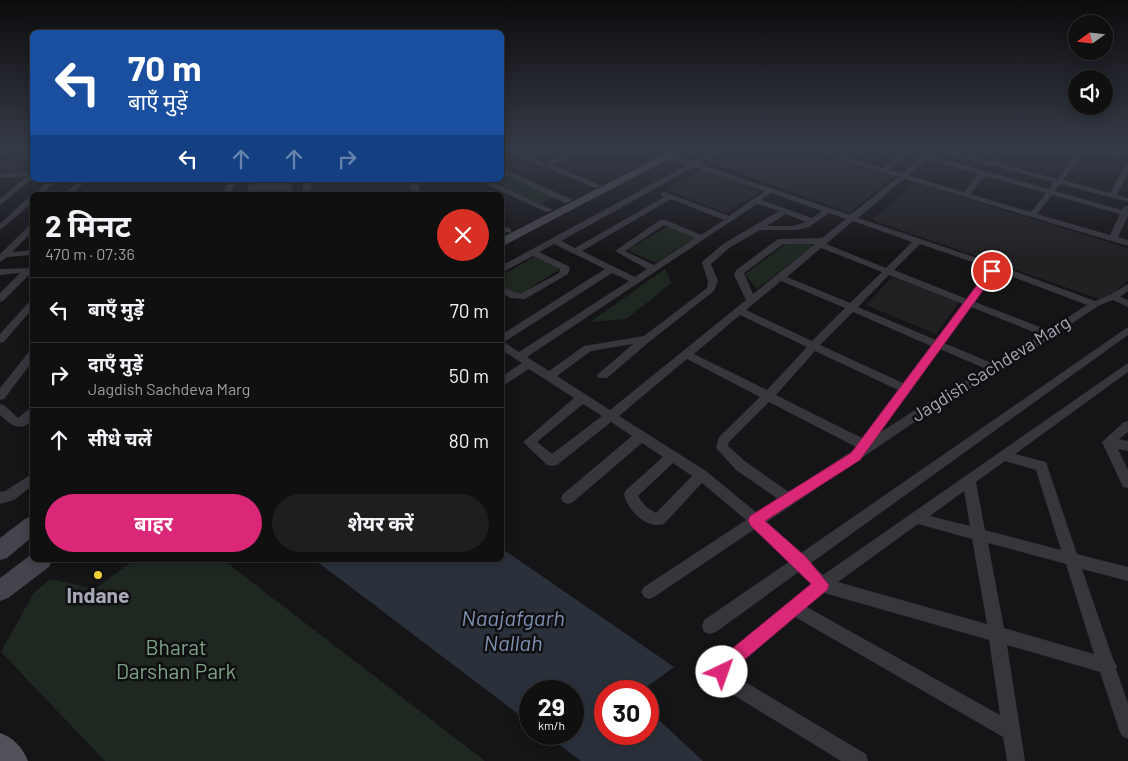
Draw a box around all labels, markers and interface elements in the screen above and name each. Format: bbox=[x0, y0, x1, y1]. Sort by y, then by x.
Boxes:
north arrow bbox=[1068, 15, 1112, 60]
map controls bbox=[1068, 15, 1113, 115]
text: 70 m bbox=[128, 46, 202, 88]
icon: left bbox=[45, 50, 110, 115]
button: sound bbox=[1068, 70, 1113, 115]
text: बाएँ मुड़ें bbox=[128, 88, 188, 114]
icon: left bbox=[174, 145, 202, 173]
icon: ahead bbox=[227, 145, 255, 173]
icon: ahead bbox=[280, 145, 308, 173]
icon: right bbox=[333, 145, 361, 173]
text: 2 मिनट bbox=[45, 207, 131, 243]
button: close bbox=[437, 209, 489, 261]
text: 470 m · 07:36 bbox=[45, 244, 135, 263]
pin bbox=[971, 250, 1013, 292]
icon: arrive bbox=[978, 257, 1006, 285]
icon: left bbox=[45, 296, 73, 324]
text: बाएँ मुड़ें bbox=[88, 297, 144, 320]
text: 70 m bbox=[450, 299, 489, 322]
street label: Jagdish Sachdeva Marg bbox=[907, 310, 1074, 426]
text: दाएँ मुड़ें bbox=[88, 352, 143, 375]
icon: right bbox=[45, 361, 73, 389]
text: 50 m bbox=[449, 364, 489, 387]
text: Jagdish Sachdeva Marg bbox=[88, 379, 250, 398]
icon: ahead bbox=[45, 426, 73, 454]
text: सीधे चलें bbox=[88, 427, 152, 450]
text: 80 m bbox=[449, 429, 489, 452]
button: बाहर bbox=[45, 494, 262, 552]
button: शेयर करें bbox=[272, 494, 489, 552]
marker: Indane bbox=[92, 569, 104, 581]
place label: Indane bbox=[67, 582, 129, 607]
water label: Naajafgarh Nallah bbox=[461, 604, 565, 655]
park label: Bharat Darshan Park bbox=[116, 634, 236, 683]
position arrow bbox=[695, 645, 747, 697]
speed limit sign: 30 bbox=[594, 680, 659, 745]
text: 29 bbox=[538, 691, 565, 721]
text: km/h bbox=[538, 718, 565, 732]

